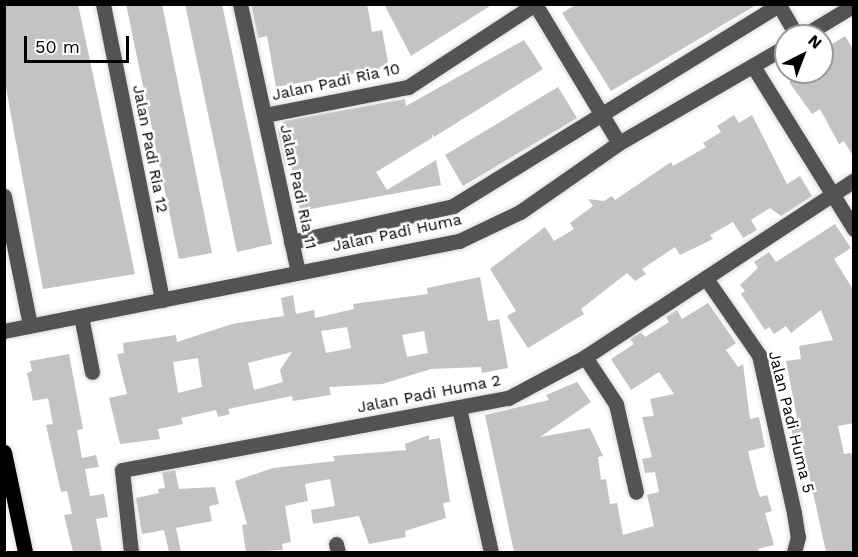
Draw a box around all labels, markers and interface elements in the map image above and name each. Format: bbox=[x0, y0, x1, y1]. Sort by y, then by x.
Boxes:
scale bar bbox=[27, 24, 132, 62]
north arrow bbox=[774, 24, 834, 84]
text: N bbox=[804, 31, 826, 53]
text: 50 m bbox=[35, 36, 80, 57]
street label: Jalan Padi Ria 10 bbox=[270, 59, 402, 105]
street label: Jalan Padi Ria 12 bbox=[128, 83, 172, 215]
street label: Jalan Padi Ria 11 bbox=[275, 123, 321, 251]
street label: Jalan Padi Huma bbox=[331, 210, 463, 256]
street label: Jalan Padi Huma 5 bbox=[764, 349, 818, 495]
street label: Jalan Padi Huma 2 bbox=[355, 371, 503, 417]

